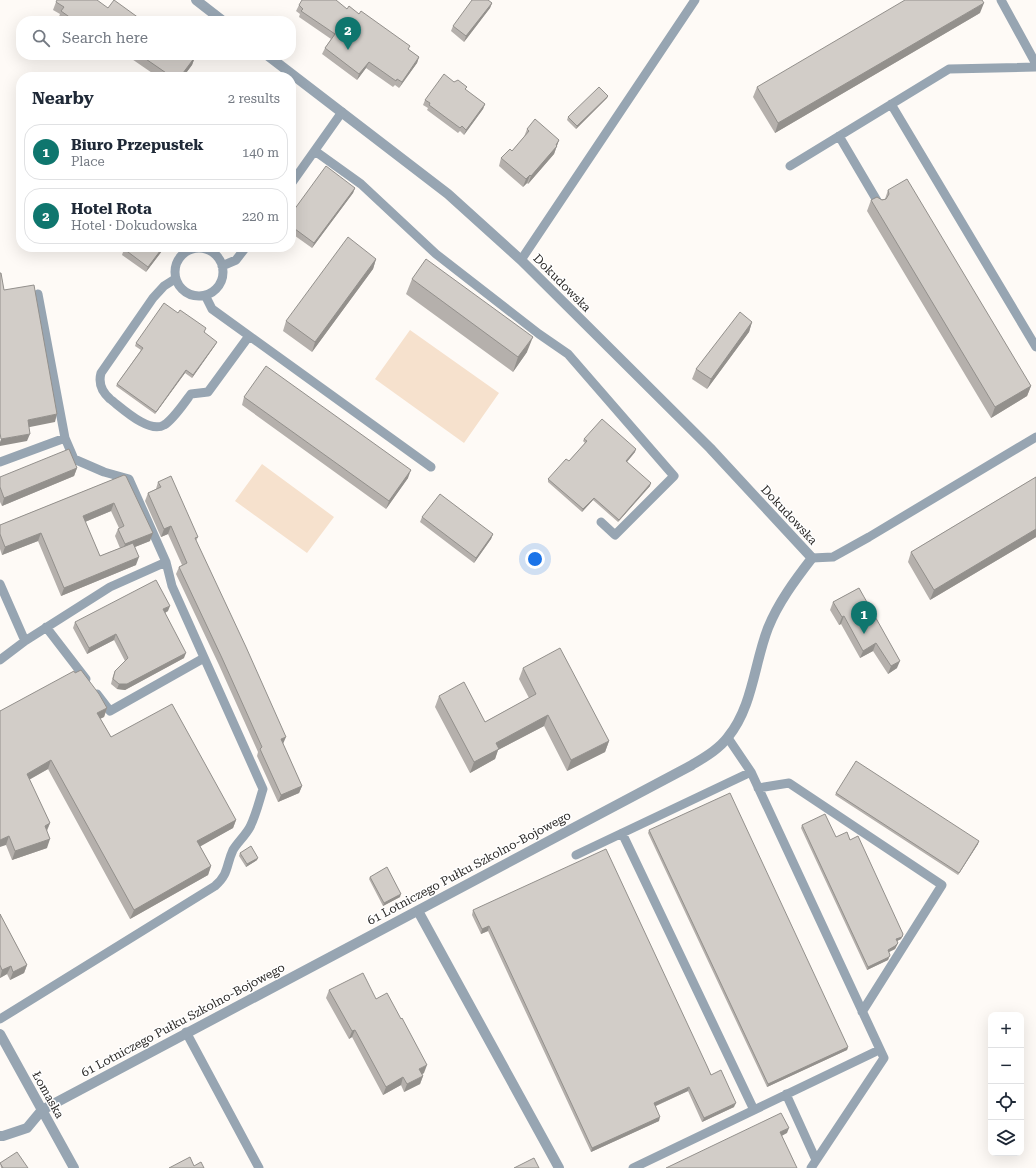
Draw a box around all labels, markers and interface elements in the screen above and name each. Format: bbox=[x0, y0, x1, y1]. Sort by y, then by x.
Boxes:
search box bbox=[16, 16, 296, 60]
pin: 2 bbox=[335, 17, 361, 50]
icon: search bbox=[30, 27, 52, 49]
text: Search here bbox=[62, 29, 148, 47]
text: Nearby bbox=[32, 88, 94, 108]
text: 2 results bbox=[228, 91, 280, 106]
text: Biuro Przepustek bbox=[71, 136, 204, 154]
text: 1 bbox=[42, 145, 50, 160]
text: 140 m bbox=[242, 145, 279, 160]
text: Place bbox=[71, 154, 105, 169]
text: Hotel Rota bbox=[71, 200, 152, 218]
text: 2 bbox=[42, 209, 50, 224]
text: 220 m bbox=[242, 209, 279, 224]
text: Hotel · Dokudowska bbox=[71, 218, 197, 233]
street label: Dokudowska bbox=[530, 251, 594, 315]
street label: Dokudowska bbox=[758, 483, 820, 548]
your location bbox=[525, 549, 545, 569]
pin: 1 bbox=[851, 601, 877, 634]
street label: 61 Lotniczego Pułku Szkolno-Bojowego bbox=[365, 808, 573, 928]
street label: 61 Lotniczego Pułku Szkolno-Bojowego bbox=[79, 960, 287, 1080]
map controls bbox=[988, 1012, 1024, 1156]
button: + bbox=[988, 1012, 1024, 1048]
button: − bbox=[988, 1048, 1024, 1084]
street label: Łomaska bbox=[29, 1069, 67, 1121]
button: locate bbox=[988, 1084, 1024, 1120]
button: layers bbox=[988, 1120, 1024, 1156]

